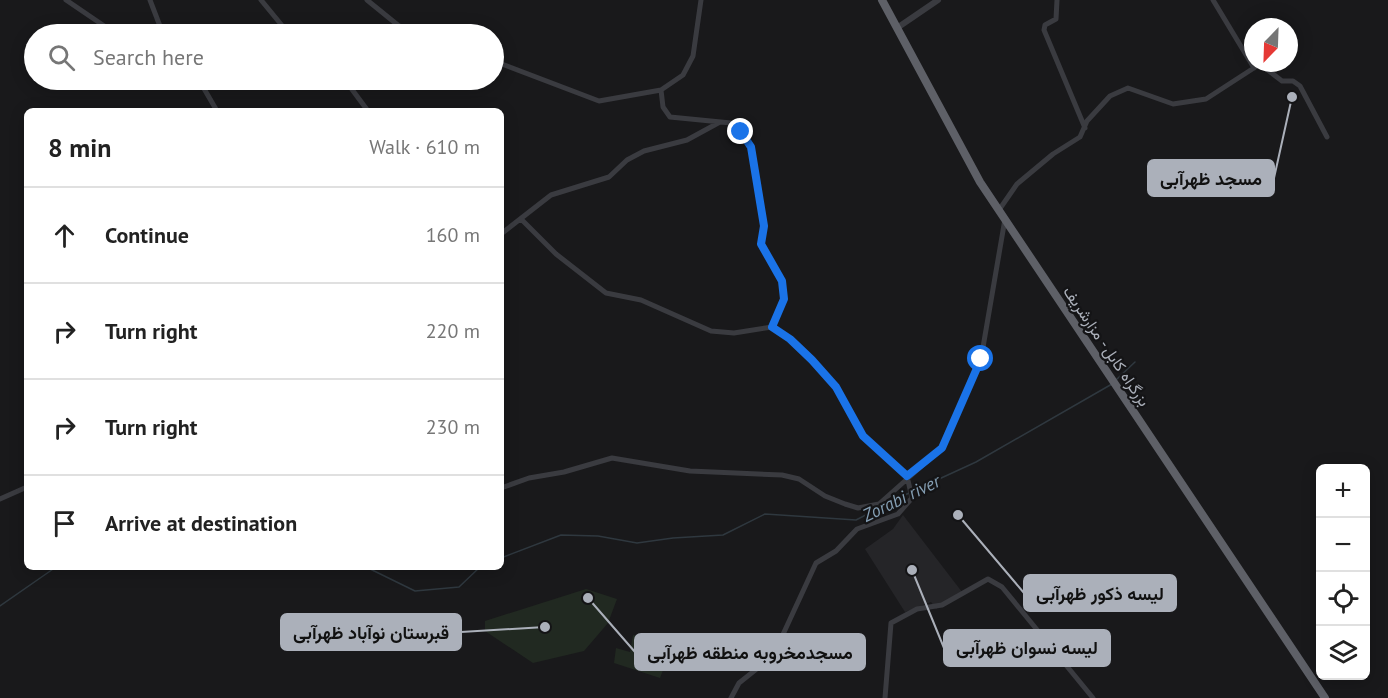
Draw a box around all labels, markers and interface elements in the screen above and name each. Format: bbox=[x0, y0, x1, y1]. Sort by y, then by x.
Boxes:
north arrow bbox=[1244, 18, 1298, 72]
search box bbox=[24, 24, 504, 90]
icon: search bbox=[45, 41, 78, 74]
text: Search here bbox=[93, 43, 204, 71]
route end bbox=[727, 118, 753, 144]
text: 8 min bbox=[48, 131, 111, 164]
text: Walk · 610 m bbox=[369, 134, 480, 160]
callout: مسجد ظهرآبی bbox=[1148, 160, 1274, 196]
text: مسجد ظهرآبی bbox=[1160, 167, 1262, 190]
icon: ahead bbox=[48, 219, 81, 252]
text: Continue bbox=[105, 221, 189, 249]
text: 160 m bbox=[426, 222, 480, 248]
street label: بزرگراه کابل - مزارشریف bbox=[1058, 282, 1155, 411]
icon: right bbox=[48, 315, 81, 348]
text: Turn right bbox=[105, 317, 197, 345]
text: 220 m bbox=[426, 318, 480, 344]
route start bbox=[967, 345, 993, 371]
icon: right bbox=[48, 411, 81, 444]
text: Turn right bbox=[105, 413, 197, 441]
text: 230 m bbox=[426, 414, 480, 440]
map controls bbox=[1316, 464, 1370, 680]
button: + bbox=[1316, 464, 1370, 518]
water label: Zorabi river bbox=[857, 469, 945, 527]
icon: arrive bbox=[48, 507, 81, 540]
text: Arrive at destination bbox=[105, 509, 297, 537]
button: − bbox=[1316, 518, 1370, 572]
button: locate bbox=[1316, 572, 1370, 626]
callout: لیسه ذکور ظهرآبی bbox=[1024, 575, 1176, 611]
text: لیسه ذکور ظهرآبی bbox=[1036, 582, 1164, 605]
callout: قبرستان نوآباد ظهرآبی bbox=[281, 614, 461, 650]
text: قبرستان نوآباد ظهرآبی bbox=[293, 621, 449, 644]
button: layers bbox=[1316, 626, 1370, 680]
callout: لیسه نسوان ظهرآبی bbox=[944, 630, 1110, 666]
callout: مسجدمخروبه منطقه ظهرآبی bbox=[635, 634, 865, 670]
text: لیسه نسوان ظهرآبی bbox=[956, 636, 1098, 659]
text: مسجدمخروبه منطقه ظهرآبی bbox=[647, 641, 853, 664]

